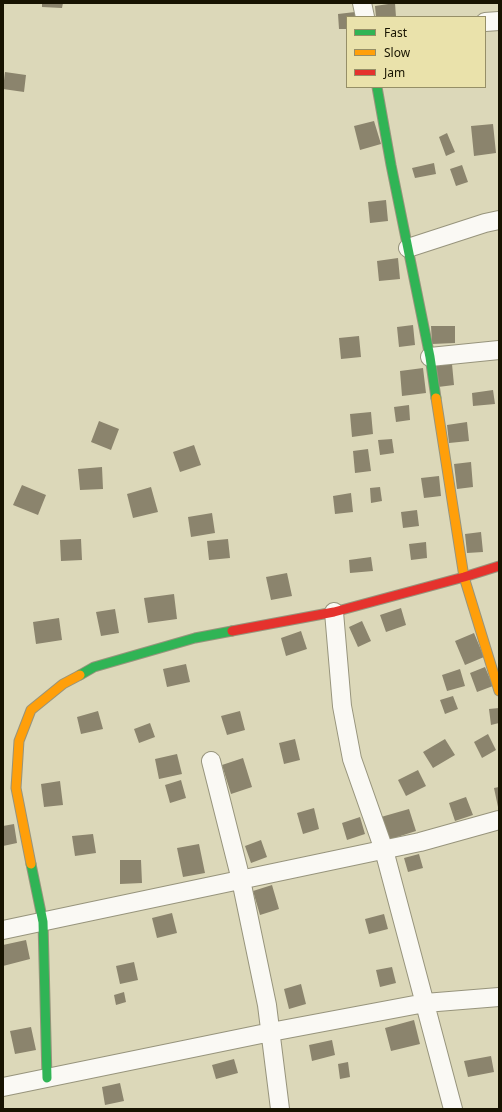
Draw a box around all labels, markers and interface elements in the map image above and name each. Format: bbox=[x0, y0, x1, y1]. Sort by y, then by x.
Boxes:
legend bbox=[346, 16, 486, 88]
text: Fast bbox=[384, 24, 407, 41]
text: Slow bbox=[384, 44, 410, 61]
text: Jam bbox=[384, 64, 405, 81]

